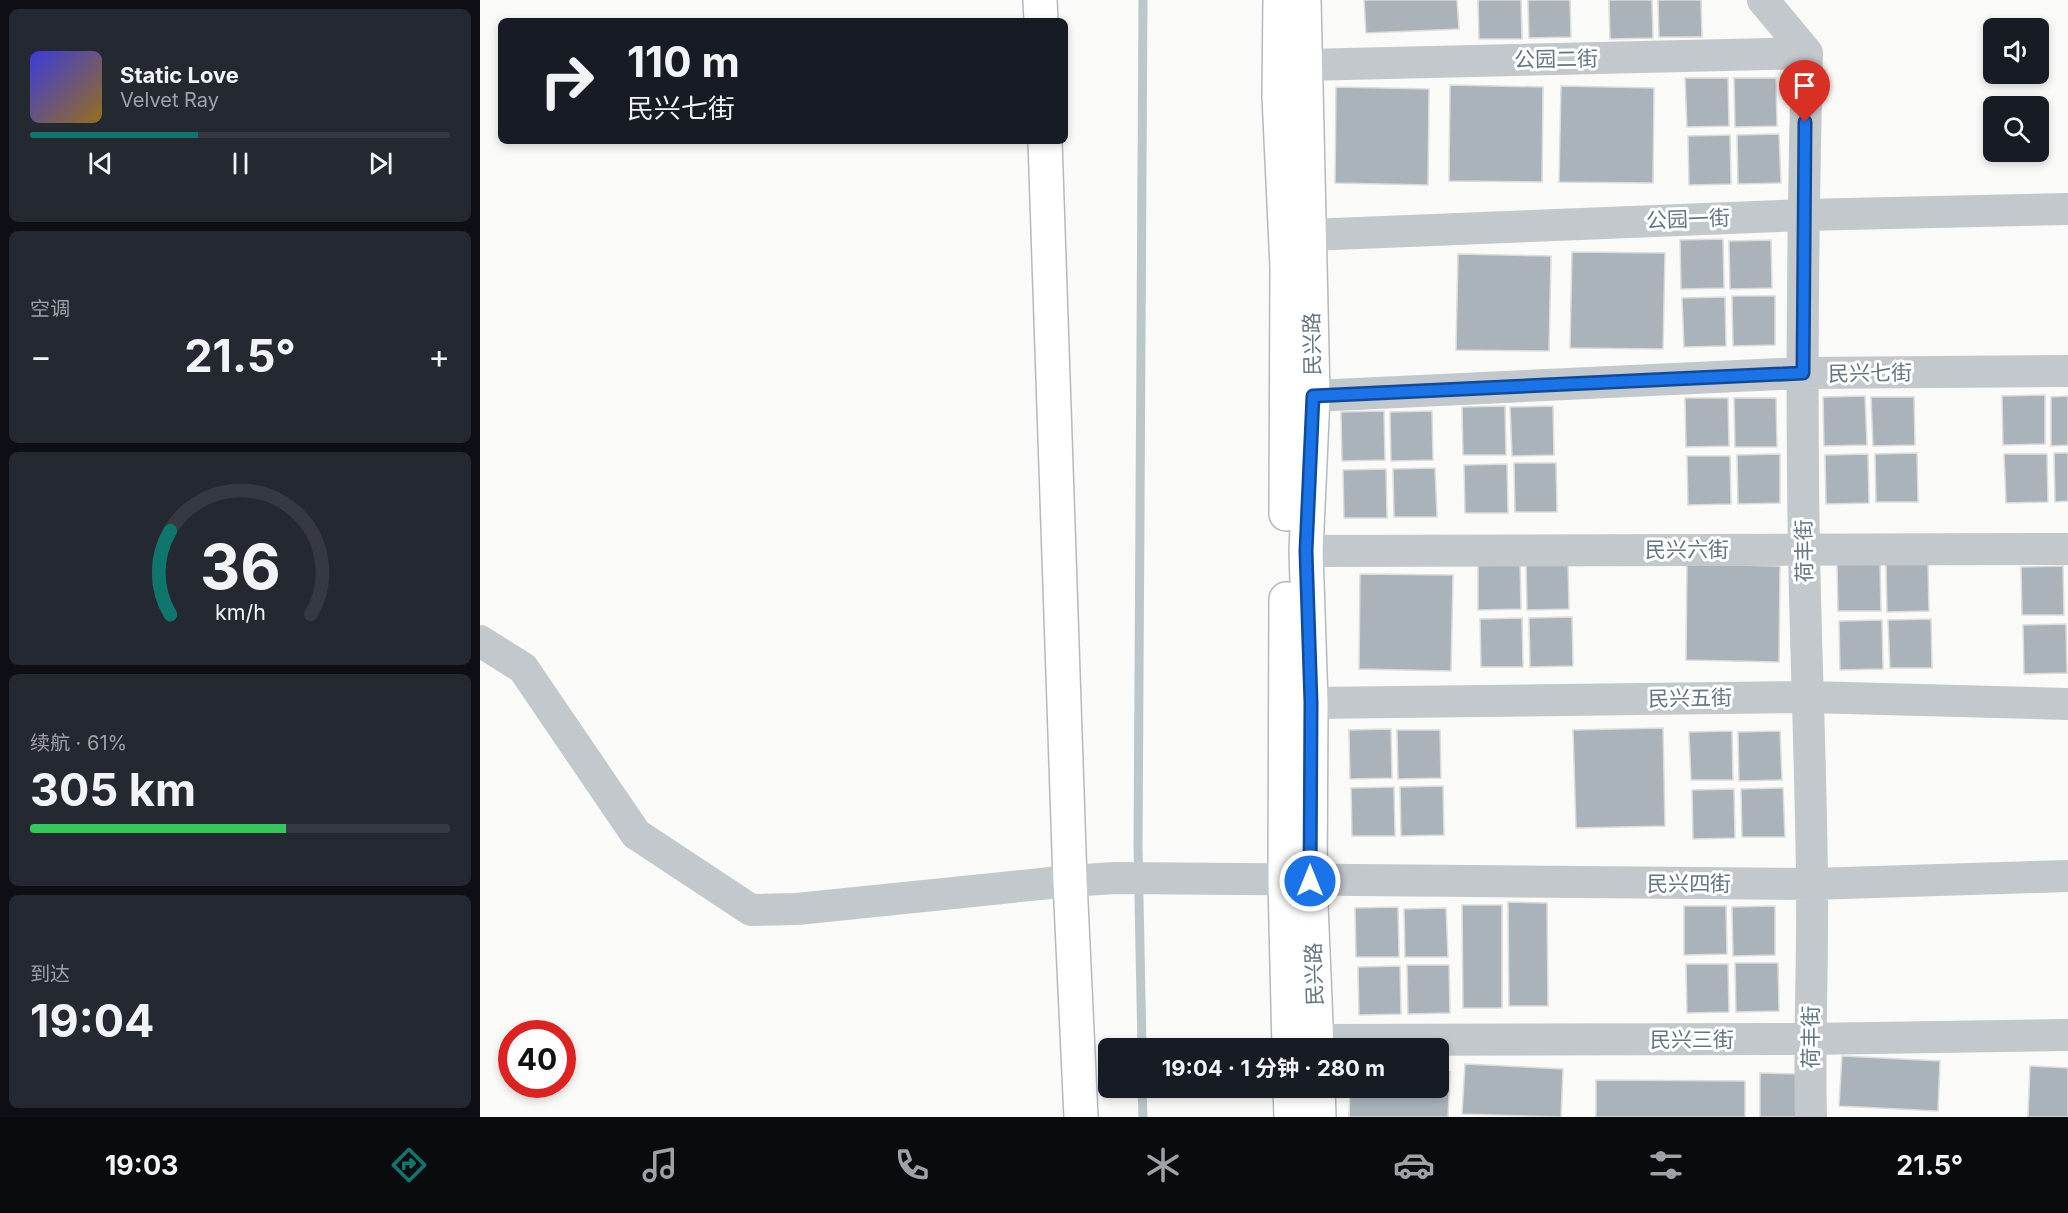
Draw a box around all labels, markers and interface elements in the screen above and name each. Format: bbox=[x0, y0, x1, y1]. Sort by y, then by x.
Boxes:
map controls bbox=[1983, 18, 2049, 162]
button: sound bbox=[1983, 18, 2049, 84]
text: 110 m bbox=[627, 36, 740, 87]
icon: right bbox=[528, 42, 606, 120]
street label: 公园二街 bbox=[1514, 46, 1598, 72]
pin bbox=[1779, 60, 1830, 122]
text: Static Love bbox=[120, 62, 239, 88]
icon: arrive bbox=[1788, 69, 1821, 102]
text: Velvet Ray bbox=[120, 88, 219, 112]
text: 民兴七街 bbox=[627, 92, 735, 125]
button: search bbox=[1983, 96, 2049, 162]
icon: previous bbox=[84, 147, 117, 180]
icon: pause bbox=[224, 147, 257, 180]
icon: next bbox=[364, 147, 397, 180]
street label: 公园一街 bbox=[1646, 205, 1730, 233]
text: 空调 bbox=[30, 297, 70, 321]
street label: 民兴路 bbox=[1299, 312, 1325, 376]
text: 21.5° bbox=[184, 328, 296, 383]
text: − bbox=[30, 336, 52, 376]
text: + bbox=[428, 336, 450, 376]
street label: 民兴七街 bbox=[1828, 360, 1912, 386]
street label: 荷丰街 bbox=[1791, 519, 1817, 583]
text: 36 bbox=[200, 530, 280, 605]
street label: 民兴六街 bbox=[1645, 537, 1729, 562]
text: km/h bbox=[215, 600, 265, 626]
street label: 民兴五街 bbox=[1648, 685, 1732, 711]
text: 续航 · 61% bbox=[30, 731, 127, 755]
text: 305 km bbox=[30, 762, 196, 817]
position arrow bbox=[1278, 849, 1342, 913]
street label: 民兴四街 bbox=[1647, 871, 1731, 896]
street label: 民兴路 bbox=[1300, 942, 1328, 1006]
text: 到达 bbox=[30, 962, 70, 986]
text: 19:04 bbox=[30, 993, 154, 1048]
street label: 荷丰街 bbox=[1798, 1006, 1823, 1069]
speed limit sign: 40 bbox=[498, 1020, 576, 1098]
street label: 民兴三街 bbox=[1650, 1027, 1734, 1052]
text: 19:04 · 1 分钟 · 280 m bbox=[1162, 1055, 1385, 1081]
icon: directions bbox=[388, 1144, 430, 1186]
icon: music bbox=[639, 1144, 681, 1186]
icon: phone bbox=[891, 1144, 933, 1186]
icon: climate bbox=[1142, 1144, 1184, 1186]
icon: car bbox=[1393, 1144, 1435, 1186]
icon: filters bbox=[1645, 1144, 1687, 1186]
text: 19:03 bbox=[105, 1149, 179, 1182]
text: 21.5° bbox=[1896, 1149, 1963, 1182]

